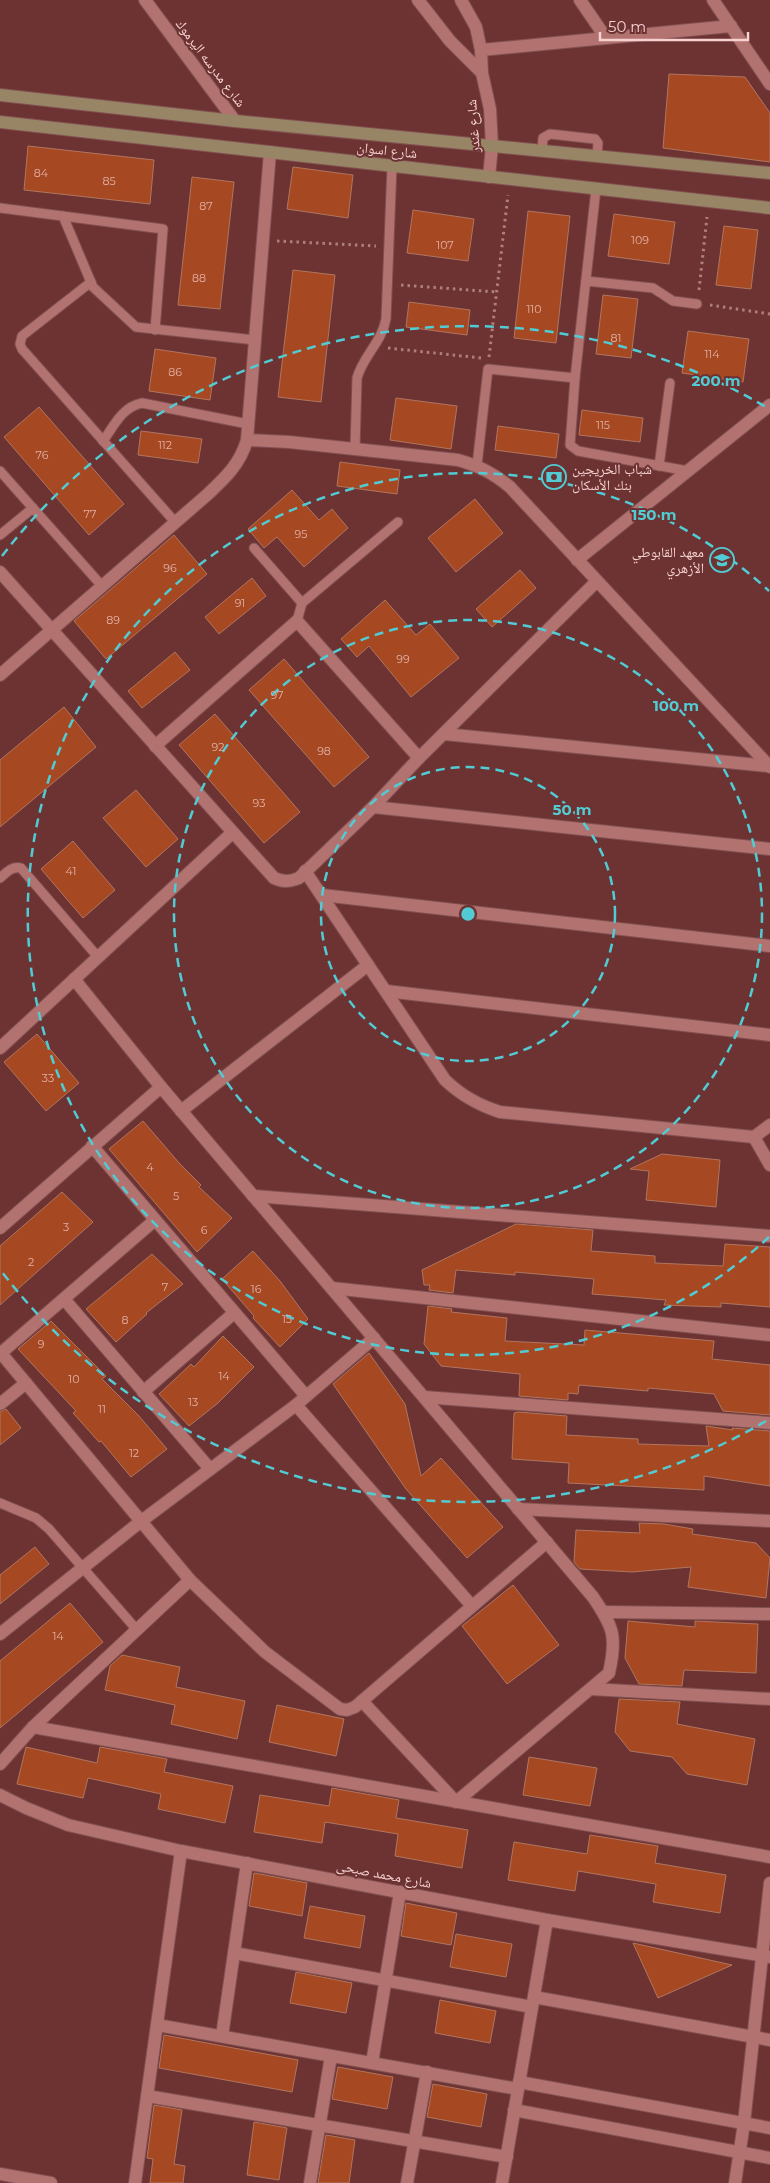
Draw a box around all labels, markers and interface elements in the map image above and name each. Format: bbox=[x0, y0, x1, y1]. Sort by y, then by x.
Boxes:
scale bar bbox=[600, 10, 748, 42]
street label: شارع مدرسه اليرموك bbox=[171, 15, 250, 111]
text: 50 m bbox=[608, 17, 646, 36]
street label: شارع غندر bbox=[462, 99, 485, 154]
street label: شارع اسوان bbox=[356, 138, 418, 163]
house number: 84 bbox=[34, 166, 49, 180]
house number: 85 bbox=[102, 174, 116, 188]
house number: 87 bbox=[199, 199, 213, 213]
house number: 109 bbox=[631, 233, 649, 247]
house number: 107 bbox=[436, 238, 454, 252]
house number: 88 bbox=[192, 271, 206, 285]
house number: 110 bbox=[526, 302, 542, 316]
house number: 81 bbox=[611, 331, 622, 345]
house number: 114 bbox=[704, 347, 720, 361]
house number: 86 bbox=[168, 365, 182, 379]
text: 200 m bbox=[691, 371, 741, 390]
house number: 115 bbox=[596, 418, 610, 432]
house number: 112 bbox=[158, 438, 172, 452]
house number: 76 bbox=[36, 448, 49, 462]
place label: شباب الخريجين بنك الأسكان bbox=[572, 460, 652, 494]
bank icon: شباب الخريجين بنك الأسكان bbox=[541, 464, 567, 490]
text: 150 m bbox=[632, 505, 676, 524]
house number: 77 bbox=[84, 507, 96, 521]
house number: 95 bbox=[295, 527, 307, 541]
place label: معهد القابوطي الأزهري bbox=[632, 543, 704, 580]
school or university icon: معهد القابوطي الأزهري bbox=[709, 547, 735, 573]
house number: 96 bbox=[163, 561, 177, 575]
house number: 91 bbox=[235, 596, 245, 610]
house number: 89 bbox=[106, 613, 120, 627]
house number: 99 bbox=[396, 652, 410, 666]
house number: 97 bbox=[270, 688, 284, 702]
text: 100 m bbox=[653, 696, 699, 715]
house number: 92 bbox=[212, 740, 224, 754]
house number: 98 bbox=[317, 744, 331, 758]
house number: 93 bbox=[253, 796, 265, 810]
text: 50 m bbox=[552, 800, 592, 819]
house number: 41 bbox=[66, 864, 76, 878]
centre of rings bbox=[459, 905, 477, 923]
house number: 33 bbox=[42, 1071, 54, 1085]
house number: 4 bbox=[146, 1160, 154, 1174]
house number: 5 bbox=[173, 1189, 179, 1203]
house number: 3 bbox=[63, 1220, 69, 1234]
house number: 6 bbox=[201, 1223, 208, 1237]
house number: 2 bbox=[28, 1255, 34, 1269]
house number: 7 bbox=[162, 1280, 168, 1294]
house number: 16 bbox=[251, 1282, 262, 1296]
house number: 15 bbox=[282, 1312, 292, 1326]
house number: 8 bbox=[121, 1313, 129, 1327]
house number: 9 bbox=[38, 1337, 45, 1351]
house number: 14 bbox=[218, 1369, 230, 1383]
house number: 10 bbox=[68, 1372, 80, 1386]
house number: 13 bbox=[188, 1395, 198, 1409]
house number: 11 bbox=[98, 1402, 106, 1416]
house number: 12 bbox=[129, 1446, 139, 1460]
house number: 14 bbox=[52, 1629, 64, 1643]
street label: شارع محمد صبحى bbox=[335, 1856, 433, 1893]

